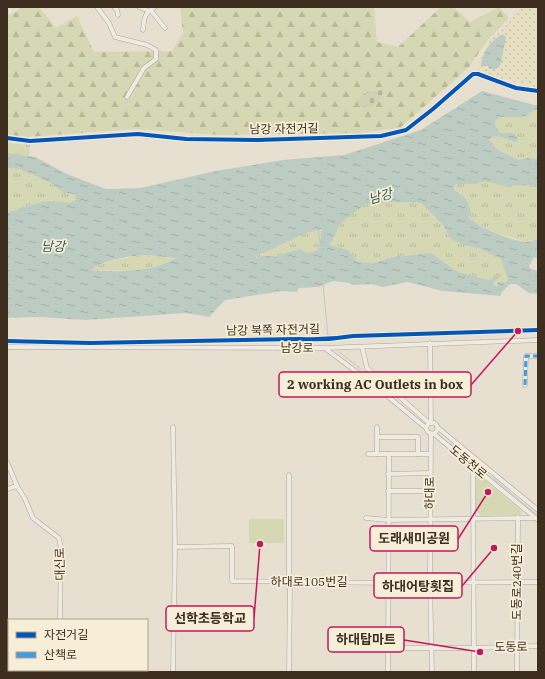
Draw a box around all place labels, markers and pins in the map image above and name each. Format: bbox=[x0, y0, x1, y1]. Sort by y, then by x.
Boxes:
callout: 2 working AC Outlets in box bbox=[279, 372, 471, 397]
callout: 도래새미공원 bbox=[370, 526, 458, 551]
callout: 하대어탕횟집 bbox=[374, 573, 462, 598]
callout: 선학초등학교 bbox=[166, 606, 254, 631]
callout: 하대탑마트 bbox=[328, 627, 404, 652]

